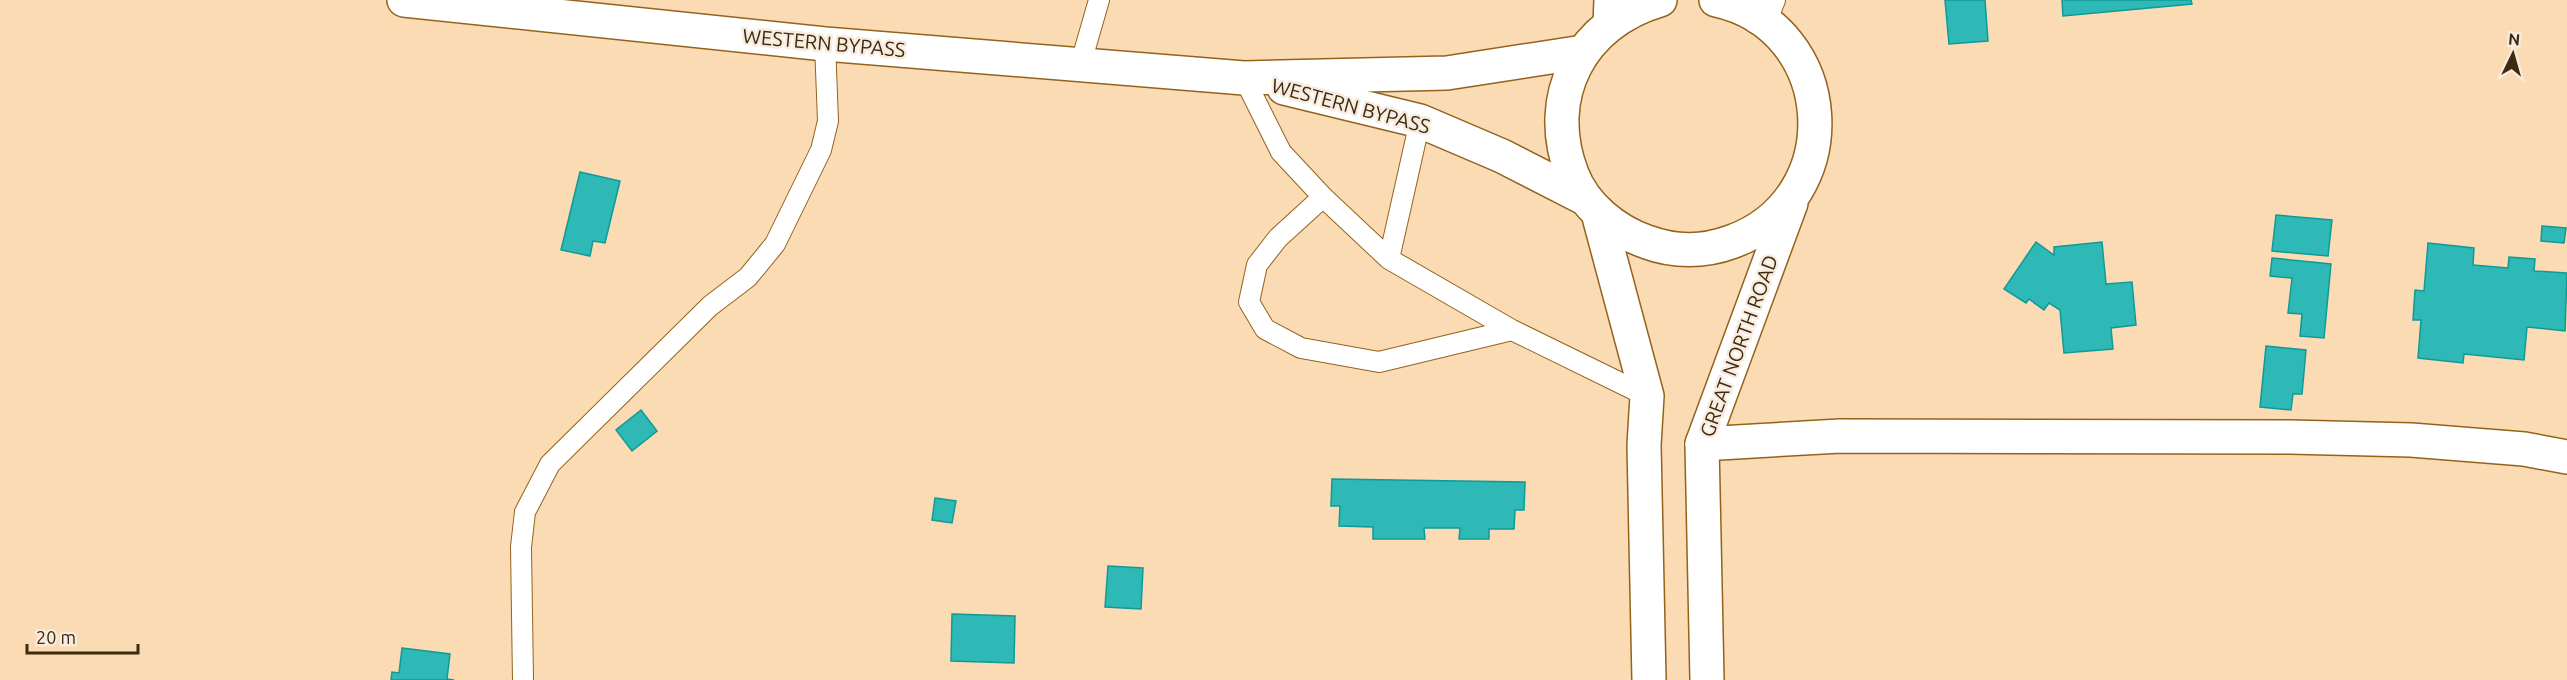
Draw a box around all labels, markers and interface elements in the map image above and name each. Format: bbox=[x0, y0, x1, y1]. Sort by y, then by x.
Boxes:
street label: WESTERN BYPASS bbox=[742, 24, 906, 61]
north arrow bbox=[2483, 24, 2543, 84]
text: N bbox=[2508, 30, 2521, 49]
street label: WESTERN BYPASS bbox=[1269, 73, 1433, 138]
street label: GREAT NORTH ROAD bbox=[1695, 252, 1782, 440]
scale bar bbox=[27, 617, 138, 655]
text: 20 m bbox=[36, 627, 76, 647]

